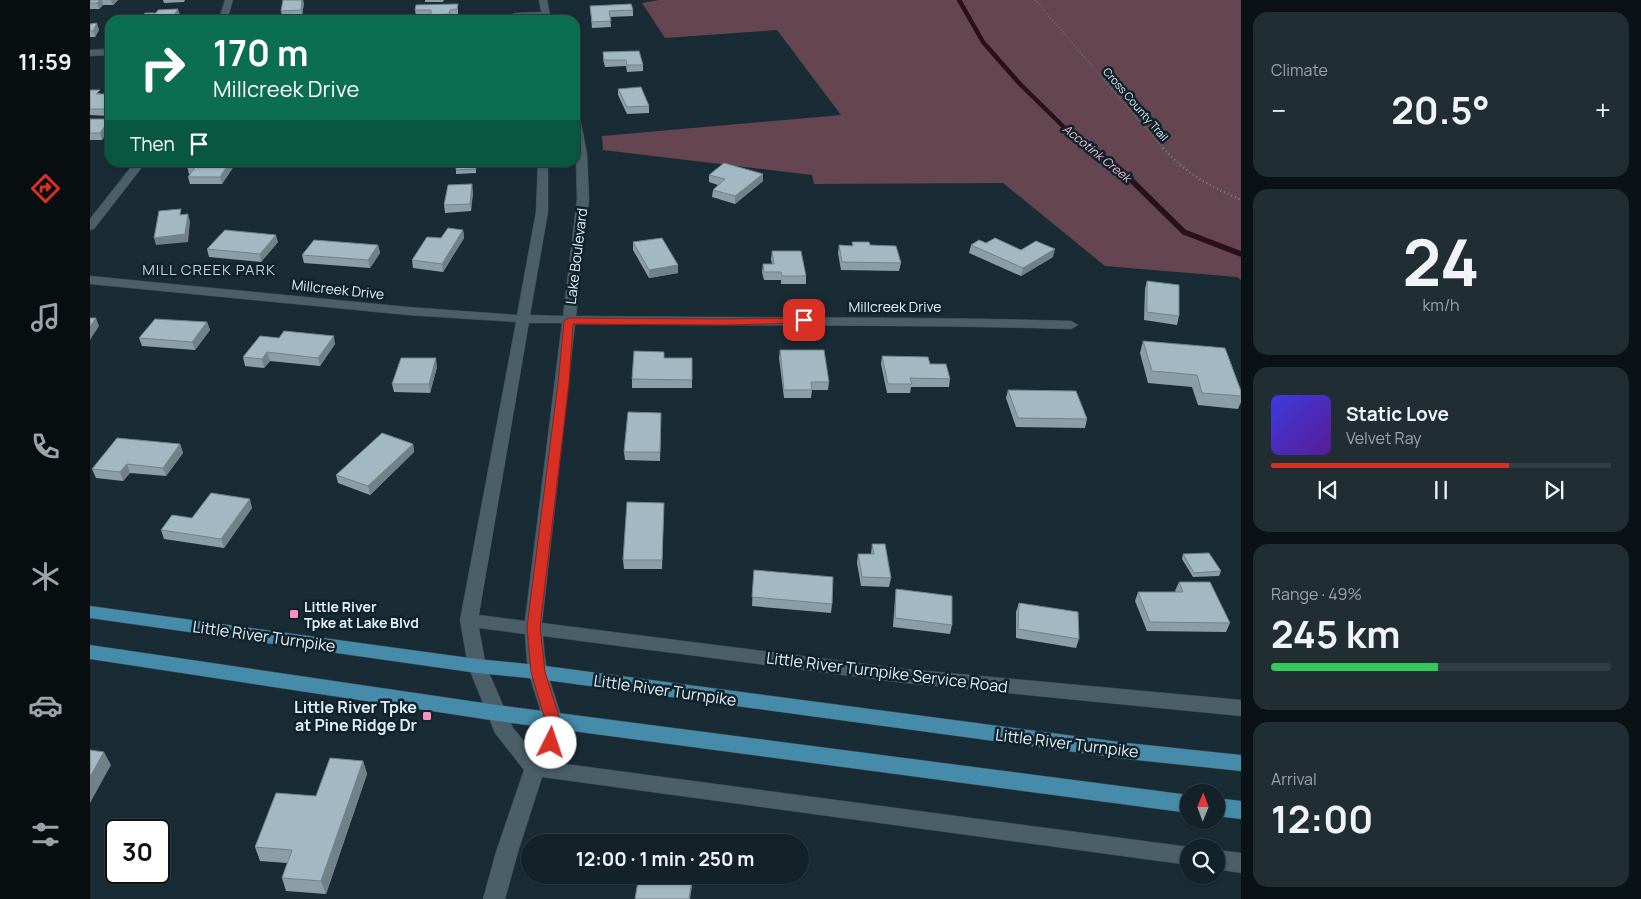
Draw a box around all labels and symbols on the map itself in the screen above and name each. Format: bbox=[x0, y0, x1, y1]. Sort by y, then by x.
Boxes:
street label: Cross County Trail bbox=[1100, 64, 1172, 144]
water label: Accotink Creek bbox=[1059, 120, 1136, 187]
street label: Lake Boulevard bbox=[561, 207, 591, 305]
district label: MILL CREEK PARK bbox=[142, 259, 276, 280]
street label: Millcreek Drive bbox=[291, 275, 385, 303]
street label: Millcreek Drive bbox=[848, 297, 942, 316]
pin bbox=[783, 299, 825, 341]
place label: Little River Tpke at Lake Blvd bbox=[304, 597, 419, 632]
marker: Little River Tpke at Lake Blvd bbox=[288, 608, 300, 620]
street label: Little River Turnpike bbox=[191, 615, 337, 657]
street label: Little River Turnpike Service Road bbox=[765, 646, 1009, 698]
street label: Little River Turnpike bbox=[592, 669, 738, 711]
place label: Little River Tpke at Pine Ridge Dr bbox=[294, 696, 417, 736]
marker: Little River Tpke at Pine Ridge Dr bbox=[421, 710, 433, 722]
position arrow bbox=[524, 716, 576, 768]
street label: Little River Turnpike bbox=[994, 723, 1140, 763]
north arrow bbox=[1180, 784, 1225, 829]
speed limit sign: 30 bbox=[105, 819, 170, 884]

